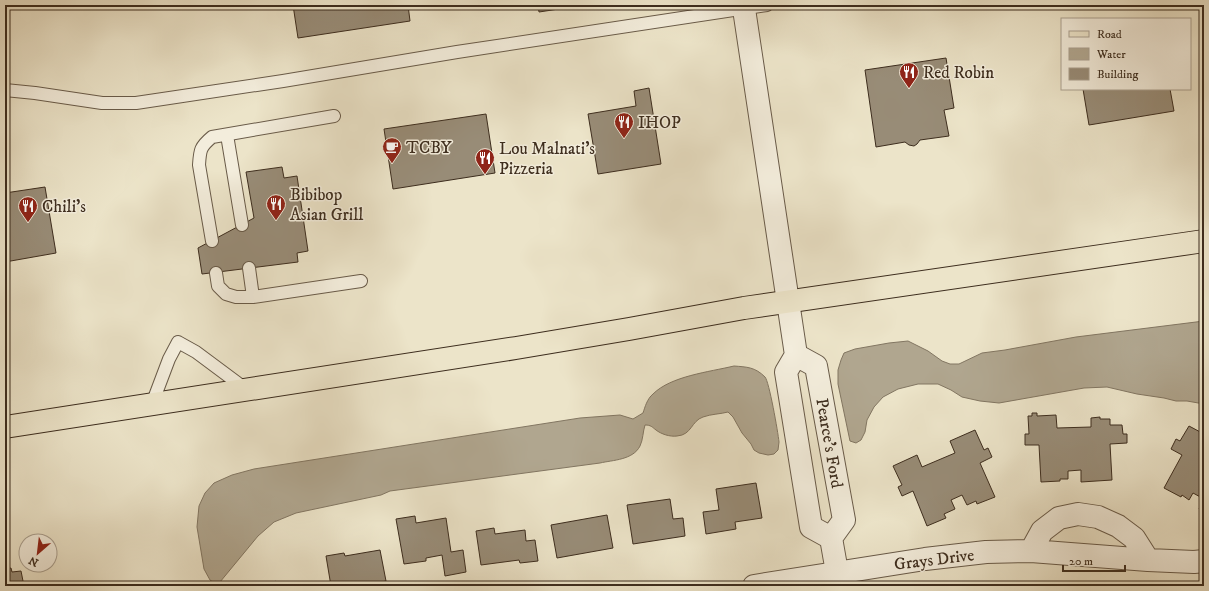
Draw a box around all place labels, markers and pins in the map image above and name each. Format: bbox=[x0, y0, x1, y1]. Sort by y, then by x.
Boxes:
restaurant icon: Red Robin bbox=[898, 61, 920, 89]
place label: Red Robin bbox=[923, 62, 994, 84]
restaurant icon: IHOP bbox=[613, 111, 635, 139]
place label: IHOP bbox=[638, 112, 681, 134]
cafe icon: TCBY bbox=[381, 136, 403, 164]
place label: TCBY bbox=[406, 137, 452, 159]
place label: Lou Malnati's Pizzeria bbox=[499, 138, 595, 180]
restaurant icon: Lou Malnati's Pizzeria bbox=[474, 147, 496, 175]
place label: Bibibop Asian Grill bbox=[290, 184, 363, 226]
restaurant icon: Bibibop Asian Grill bbox=[265, 193, 287, 221]
restaurant icon: Chili's bbox=[17, 195, 39, 223]
place label: Chili's bbox=[42, 196, 86, 218]

